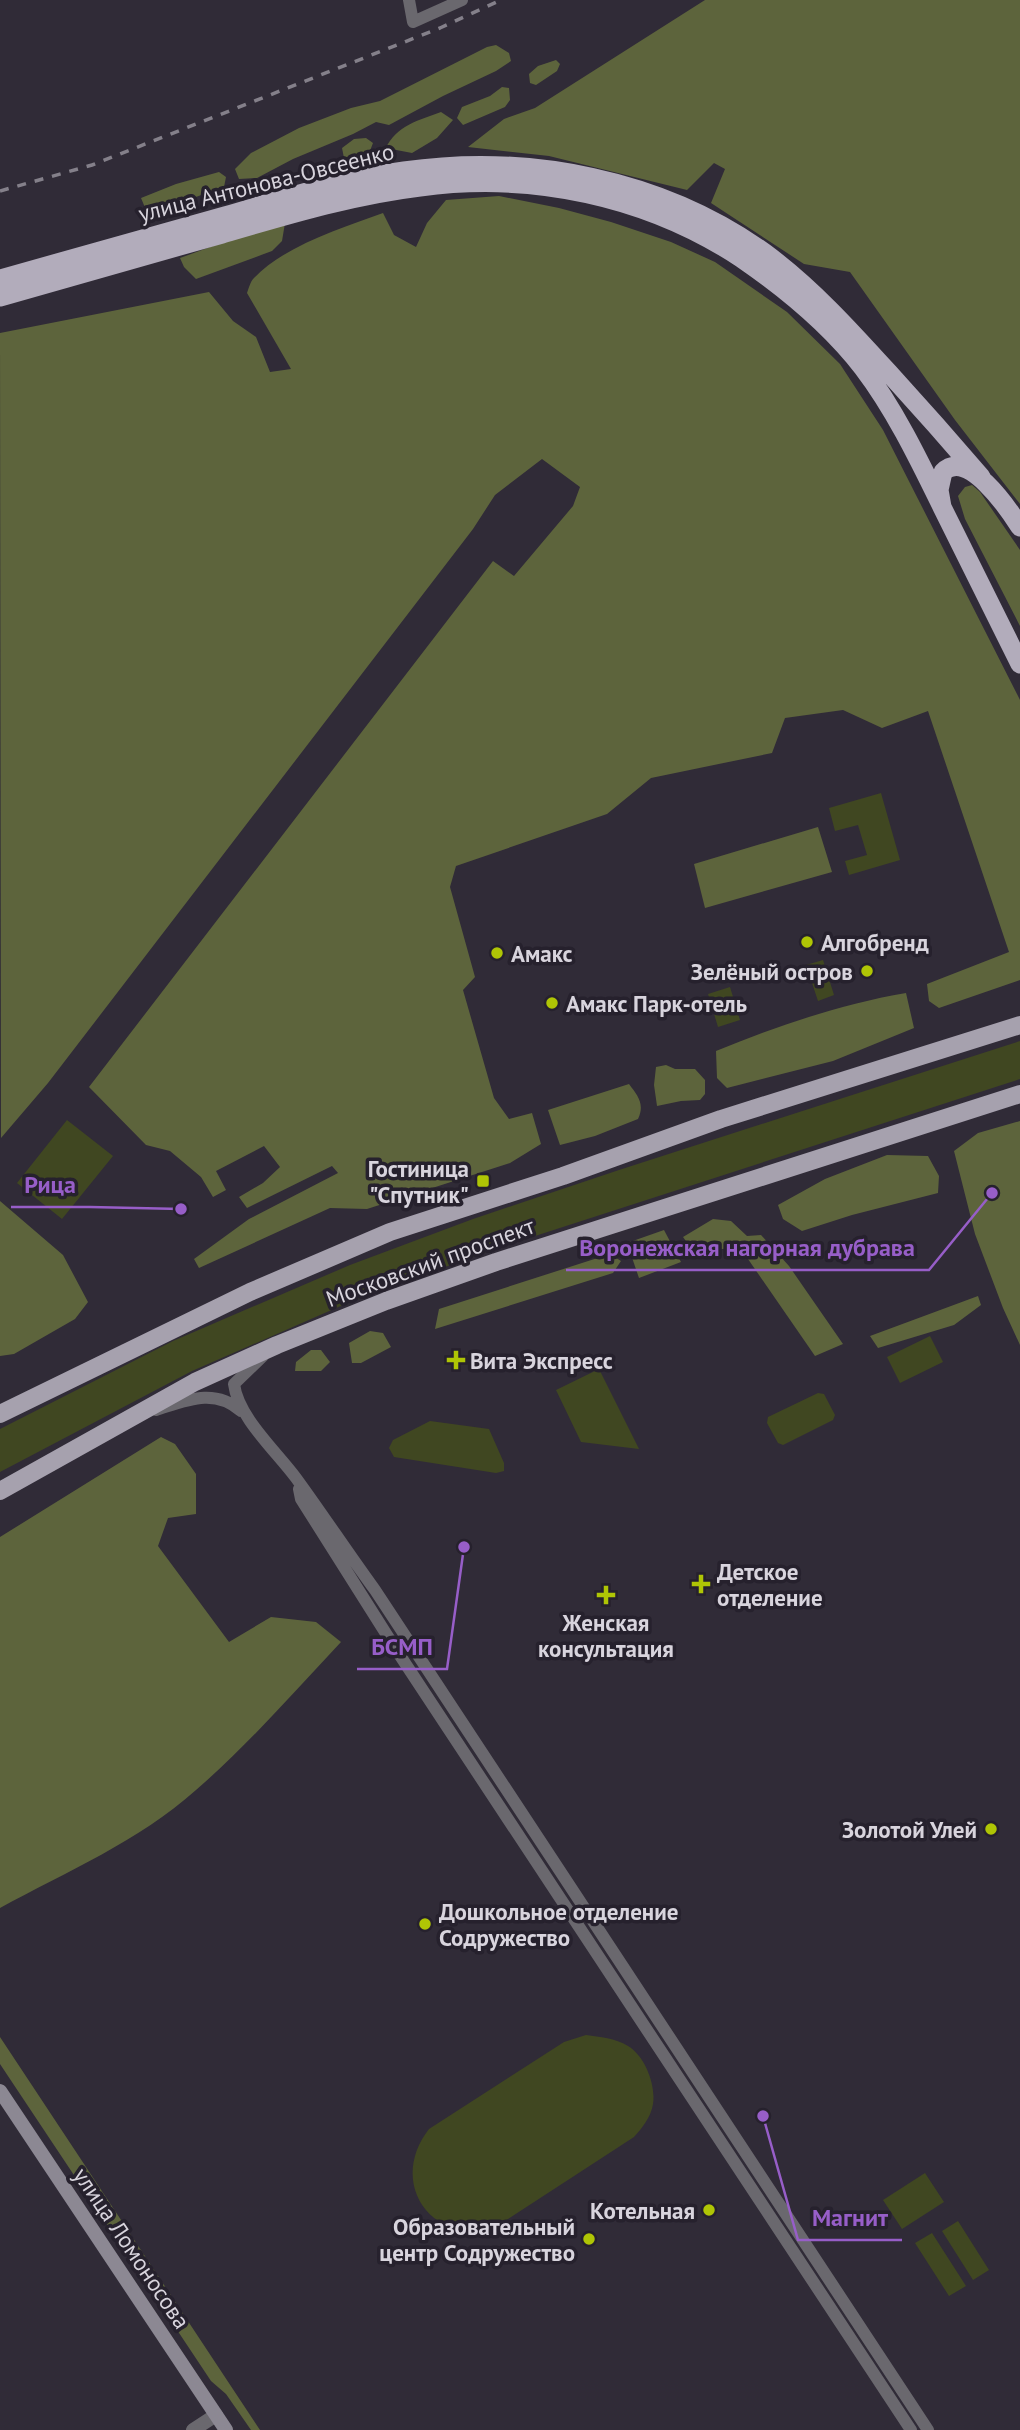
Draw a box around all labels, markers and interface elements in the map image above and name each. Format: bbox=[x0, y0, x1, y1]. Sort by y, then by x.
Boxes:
street label: улица Антонова-Овсеенко bbox=[135, 136, 397, 228]
place label: Алгобренд bbox=[821, 928, 929, 957]
marker: Алгобренд bbox=[799, 934, 815, 950]
place label: Амакс bbox=[511, 939, 573, 968]
marker: Амакс bbox=[489, 945, 505, 961]
place label: Зелёный остров bbox=[691, 957, 853, 986]
marker: Зелёный остров bbox=[859, 963, 875, 979]
place label: Амакс Парк-отель bbox=[566, 989, 747, 1018]
marker: Амакс Парк-отель bbox=[544, 995, 560, 1011]
place label: Гостиница "Спутник" bbox=[368, 1154, 469, 1209]
callout: Рица bbox=[11, 1162, 90, 1207]
text: Рица bbox=[24, 1169, 76, 1200]
marker: Гостиница "Спутник" bbox=[475, 1173, 491, 1189]
street label: Московский проспект bbox=[322, 1211, 539, 1313]
callout: Воронежская нагорная дубрава bbox=[566, 1225, 929, 1270]
text: Воронежская нагорная дубрава bbox=[579, 1232, 915, 1263]
place label: Вита Экспресс bbox=[470, 1346, 613, 1375]
marker: Вита Экспресс bbox=[448, 1352, 464, 1368]
place label: Детское отделение bbox=[717, 1557, 823, 1612]
marker: Детское отделение bbox=[691, 1574, 711, 1594]
marker: Женская консультация bbox=[596, 1585, 616, 1605]
place label: Женская консультация bbox=[538, 1608, 674, 1663]
callout: БСМП bbox=[357, 1624, 447, 1669]
text: БСМП bbox=[371, 1631, 433, 1662]
place label: Золотой Улей bbox=[842, 1815, 977, 1844]
marker: Золотой Улей bbox=[983, 1821, 999, 1837]
place label: Дошкольное отделение Содружество bbox=[439, 1897, 678, 1952]
marker: Дошкольное отделение Содружество bbox=[417, 1916, 433, 1932]
street label: улица Ломоносова bbox=[67, 2162, 197, 2334]
callout: Магнит bbox=[798, 2195, 902, 2240]
place label: Котельная bbox=[590, 2196, 695, 2225]
marker: Котельная bbox=[701, 2202, 717, 2218]
text: Магнит bbox=[812, 2202, 889, 2233]
place label: Образовательный центр Содружество bbox=[379, 2212, 575, 2267]
marker: Образовательный центр Содружество bbox=[581, 2231, 597, 2247]

